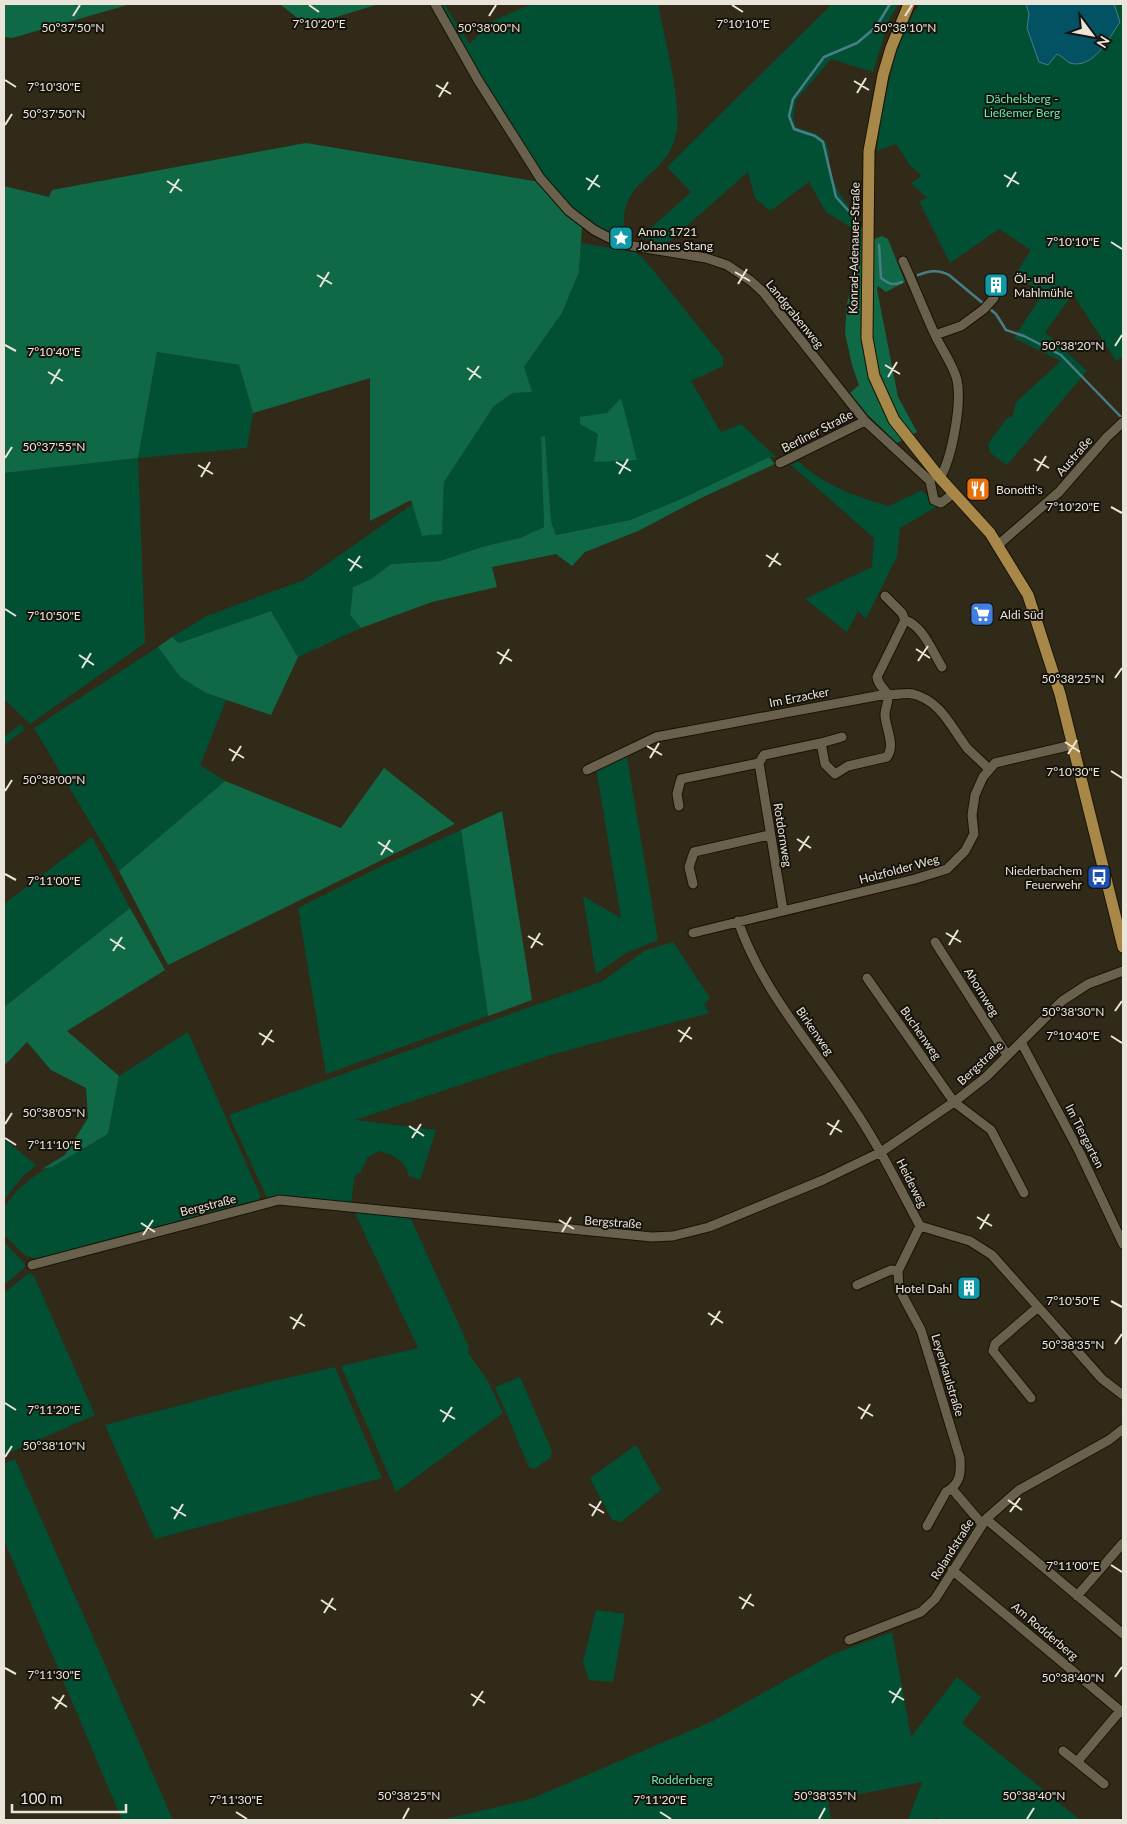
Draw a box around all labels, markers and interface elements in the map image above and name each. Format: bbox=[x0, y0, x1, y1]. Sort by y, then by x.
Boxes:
north arrow bbox=[1067, 10, 1117, 60]
text: 7°10'20"E bbox=[292, 16, 346, 31]
text: 7°10'10"E bbox=[716, 16, 770, 31]
text: 50°37'50"N bbox=[42, 20, 104, 35]
text: 50°38'00"N bbox=[458, 20, 520, 35]
text: 50°38'10"N bbox=[874, 20, 936, 35]
text: N bbox=[1093, 33, 1114, 51]
text: 7°10'30"E bbox=[27, 79, 81, 94]
park label: Dächelsberg - Ließemer Berg bbox=[984, 91, 1060, 120]
text: 50°37'50"N bbox=[23, 106, 85, 121]
street label: Konrad-Adenauer-Straße bbox=[845, 182, 863, 314]
place label: Anno 1721 Johanes Stang bbox=[638, 224, 713, 253]
place icon: Anno 1721 Johanes Stang bbox=[608, 225, 634, 251]
text: 7°10'10"E bbox=[1046, 234, 1100, 249]
place label: Öl- und Mahlmühle bbox=[1014, 271, 1073, 300]
building icon: Öl- und Mahlmühle bbox=[983, 272, 1009, 298]
street label: Landgrabenweg bbox=[763, 277, 827, 351]
text: 50°38'20"N bbox=[1042, 338, 1104, 353]
text: 7°10'40"E bbox=[27, 344, 81, 359]
street label: Berliner Straße bbox=[779, 407, 855, 455]
street label: Austraße bbox=[1053, 433, 1095, 479]
text: 50°37'55"N bbox=[23, 439, 85, 454]
restaurant icon: Bonotti's bbox=[965, 476, 991, 502]
place label: Bonotti's bbox=[996, 482, 1043, 497]
text: 7°10'20"E bbox=[1046, 499, 1100, 514]
supermarket icon: Aldi Süd bbox=[969, 601, 995, 627]
place label: Aldi Süd bbox=[1000, 607, 1043, 622]
text: 7°10'50"E bbox=[27, 608, 81, 623]
text: 50°38'25"N bbox=[1042, 671, 1104, 686]
street label: Im Erzacker bbox=[768, 684, 831, 710]
text: 7°10'30"E bbox=[1046, 764, 1100, 779]
text: 50°38'00"N bbox=[23, 772, 85, 787]
street label: Rotdornweg bbox=[771, 802, 795, 868]
street label: Holzfolder Weg bbox=[857, 851, 941, 887]
place label: Niederbachem Feuerwehr bbox=[1005, 863, 1083, 892]
bus stop icon: Niederbachem Feuerwehr bbox=[1086, 864, 1112, 890]
text: 7°11'00"E bbox=[27, 873, 81, 888]
street label: Ahornweg bbox=[961, 965, 1003, 1019]
street label: Buchenweg bbox=[897, 1003, 945, 1063]
street label: Birkenweg bbox=[793, 1004, 837, 1058]
text: 50°38'30"N bbox=[1042, 1004, 1104, 1019]
text: 7°10'40"E bbox=[1046, 1028, 1100, 1043]
street label: Bergstraße bbox=[954, 1038, 1006, 1088]
street label: Im Tiergarten bbox=[1062, 1101, 1108, 1171]
text: 50°38'05"N bbox=[23, 1105, 85, 1120]
text: 7°11'10"E bbox=[27, 1137, 81, 1152]
street label: Heideweg bbox=[893, 1156, 931, 1210]
street label: Bergstraße bbox=[178, 1191, 238, 1219]
street label: Bergstraße bbox=[584, 1213, 642, 1231]
building icon: Hotel Dahl bbox=[956, 1275, 982, 1301]
place label: Hotel Dahl bbox=[895, 1281, 952, 1296]
text: 7°10'50"E bbox=[1046, 1293, 1100, 1308]
street label: Leyenkaulstraße bbox=[928, 1332, 968, 1418]
text: 50°38'35"N bbox=[1042, 1337, 1104, 1352]
text: 7°11'20"E bbox=[27, 1402, 81, 1417]
text: 50°38'10"N bbox=[23, 1438, 85, 1453]
street label: Rolandstraße bbox=[927, 1516, 977, 1582]
text: 7°11'00"E bbox=[1046, 1558, 1100, 1573]
street label: Am Rodderberg bbox=[1009, 1599, 1081, 1663]
text: 7°11'30"E bbox=[27, 1667, 81, 1682]
text: 50°38'40"N bbox=[1042, 1670, 1104, 1685]
park label: Rodderberg bbox=[651, 1772, 713, 1787]
scale bar bbox=[12, 1782, 126, 1814]
text: 50°38'25"N bbox=[378, 1788, 440, 1803]
text: 50°38'35"N bbox=[794, 1788, 856, 1803]
text: 50°38'40"N bbox=[1003, 1788, 1065, 1803]
text: 100 m bbox=[20, 1789, 62, 1807]
text: 7°11'30"E bbox=[209, 1792, 263, 1807]
text: 7°11'20"E bbox=[633, 1792, 687, 1807]

